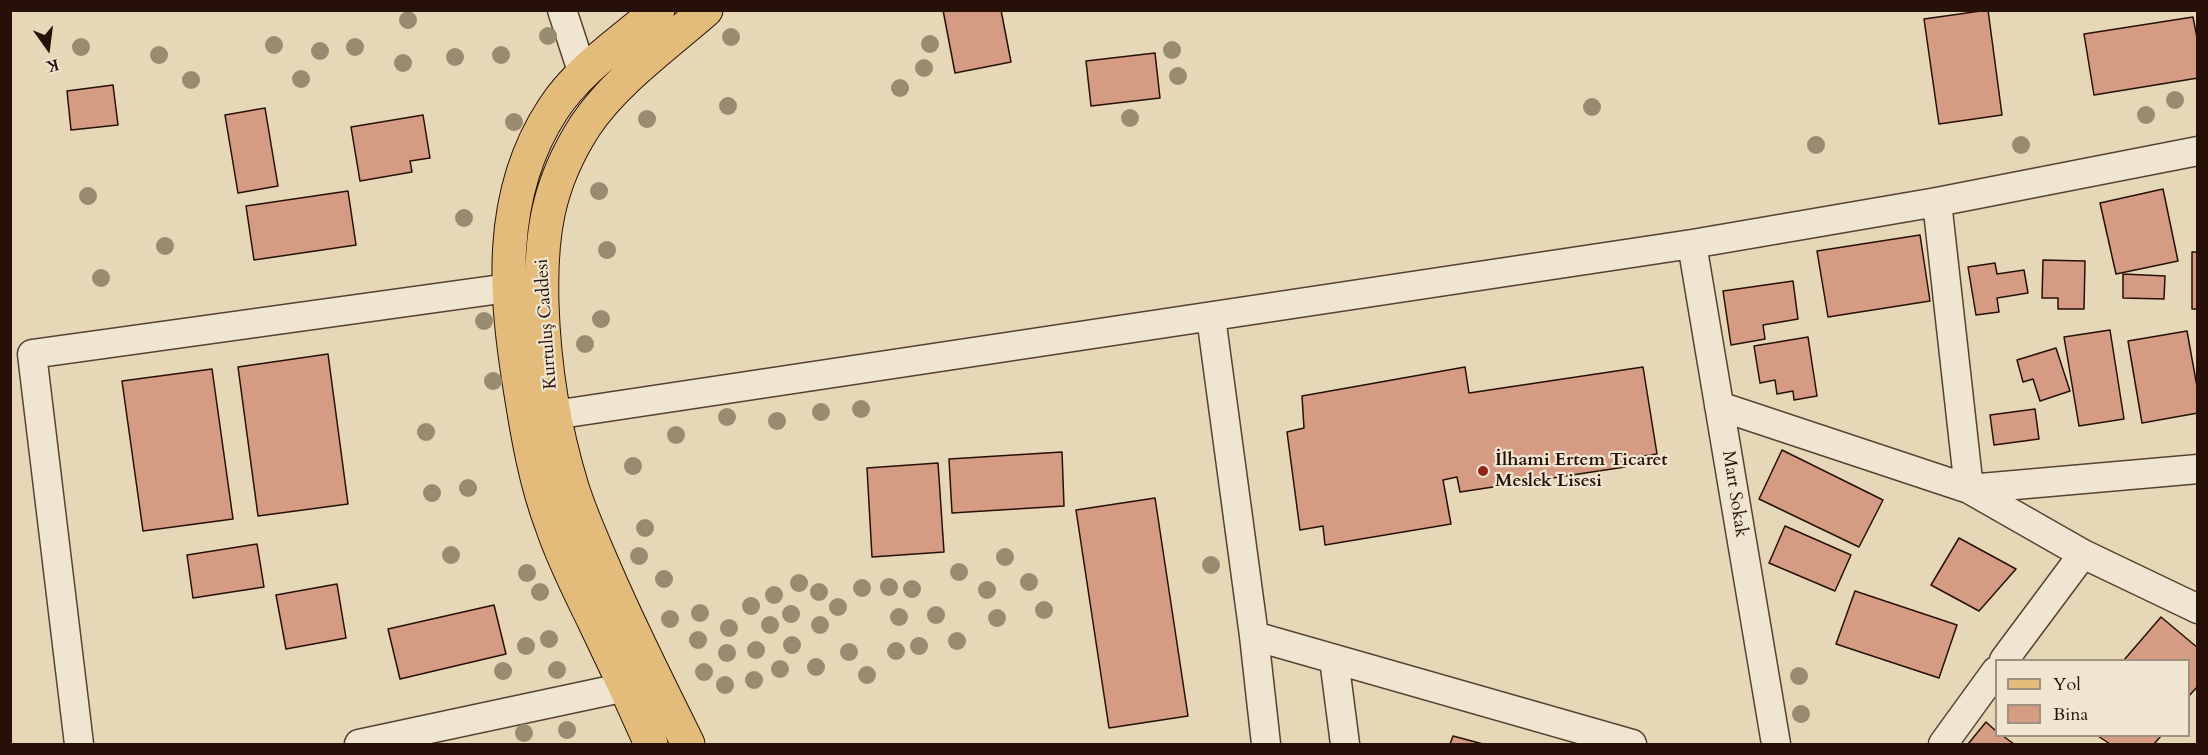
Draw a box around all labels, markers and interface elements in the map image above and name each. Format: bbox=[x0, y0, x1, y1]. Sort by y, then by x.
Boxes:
north arrow bbox=[18, 18, 78, 78]
text: K bbox=[43, 53, 61, 78]
street label: Kurtuluş Caddesi bbox=[532, 258, 562, 390]
street label: Mart Sokak bbox=[1716, 449, 1752, 539]
place label: İlhami Ertem Ticaret Meslek Lisesi bbox=[1495, 450, 1668, 492]
marker: İlhami Ertem Ticaret Meslek Lisesi bbox=[1476, 464, 1490, 478]
legend bbox=[1995, 659, 2190, 737]
text: Yol bbox=[2053, 672, 2081, 697]
text: Bina bbox=[2053, 702, 2088, 727]

